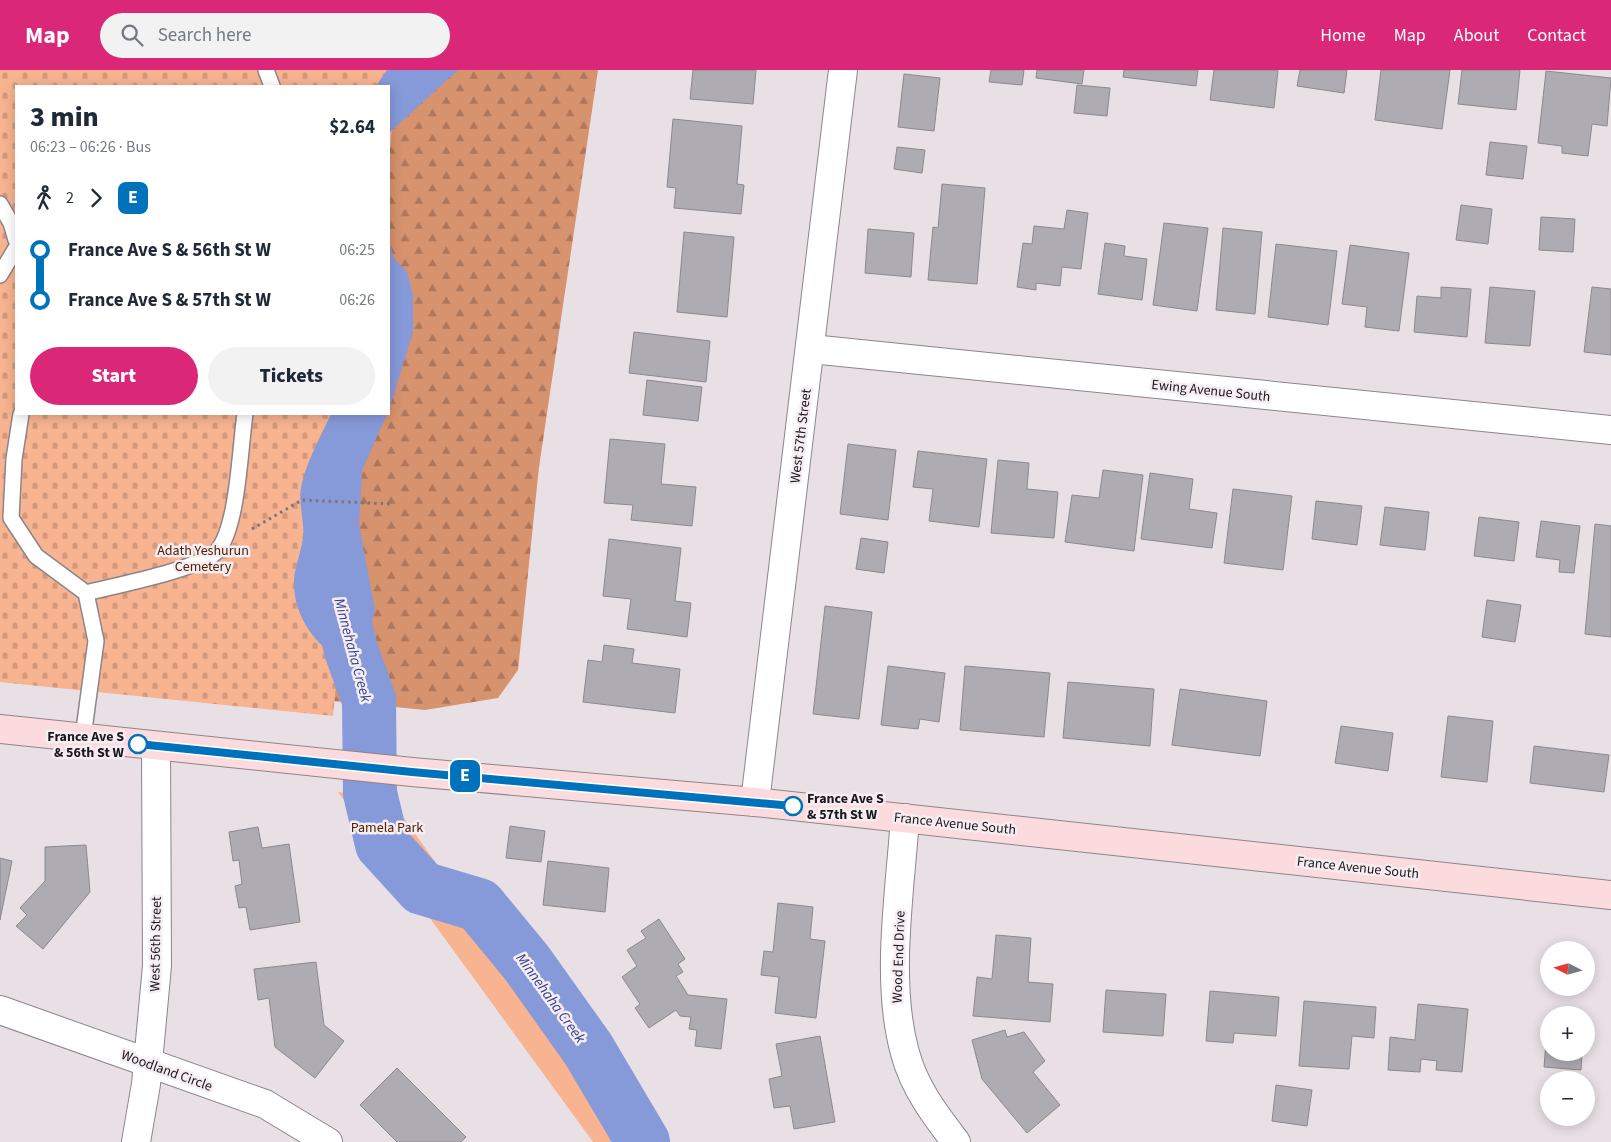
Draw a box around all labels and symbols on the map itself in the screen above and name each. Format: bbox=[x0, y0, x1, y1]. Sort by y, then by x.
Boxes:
street label: Ewing Avenue South bbox=[1150, 375, 1271, 407]
street label: West 57th Street bbox=[785, 387, 817, 485]
park label: Adath Yeshurun Cemetery bbox=[157, 541, 249, 577]
water label: Minnehaha Creek bbox=[329, 596, 377, 705]
place label: France Ave S & 56th St W bbox=[47, 727, 125, 763]
marker: France Ave S & 56th St W bbox=[128, 734, 148, 754]
line badge: E bbox=[449, 760, 481, 792]
place label: France Ave S & 57th St W bbox=[807, 789, 884, 825]
marker: France Ave S & 57th St W bbox=[783, 796, 803, 816]
street label: France Avenue South bbox=[893, 808, 1017, 840]
park label: Pamela Park bbox=[351, 818, 423, 838]
street label: France Avenue South bbox=[1296, 852, 1420, 884]
street label: West 56th Street bbox=[145, 896, 167, 992]
street label: Wood End Drive bbox=[887, 910, 911, 1004]
north arrow bbox=[1540, 941, 1595, 996]
water label: Minnehaha Creek bbox=[511, 949, 591, 1048]
street label: Woodland Circle bbox=[118, 1045, 215, 1097]

